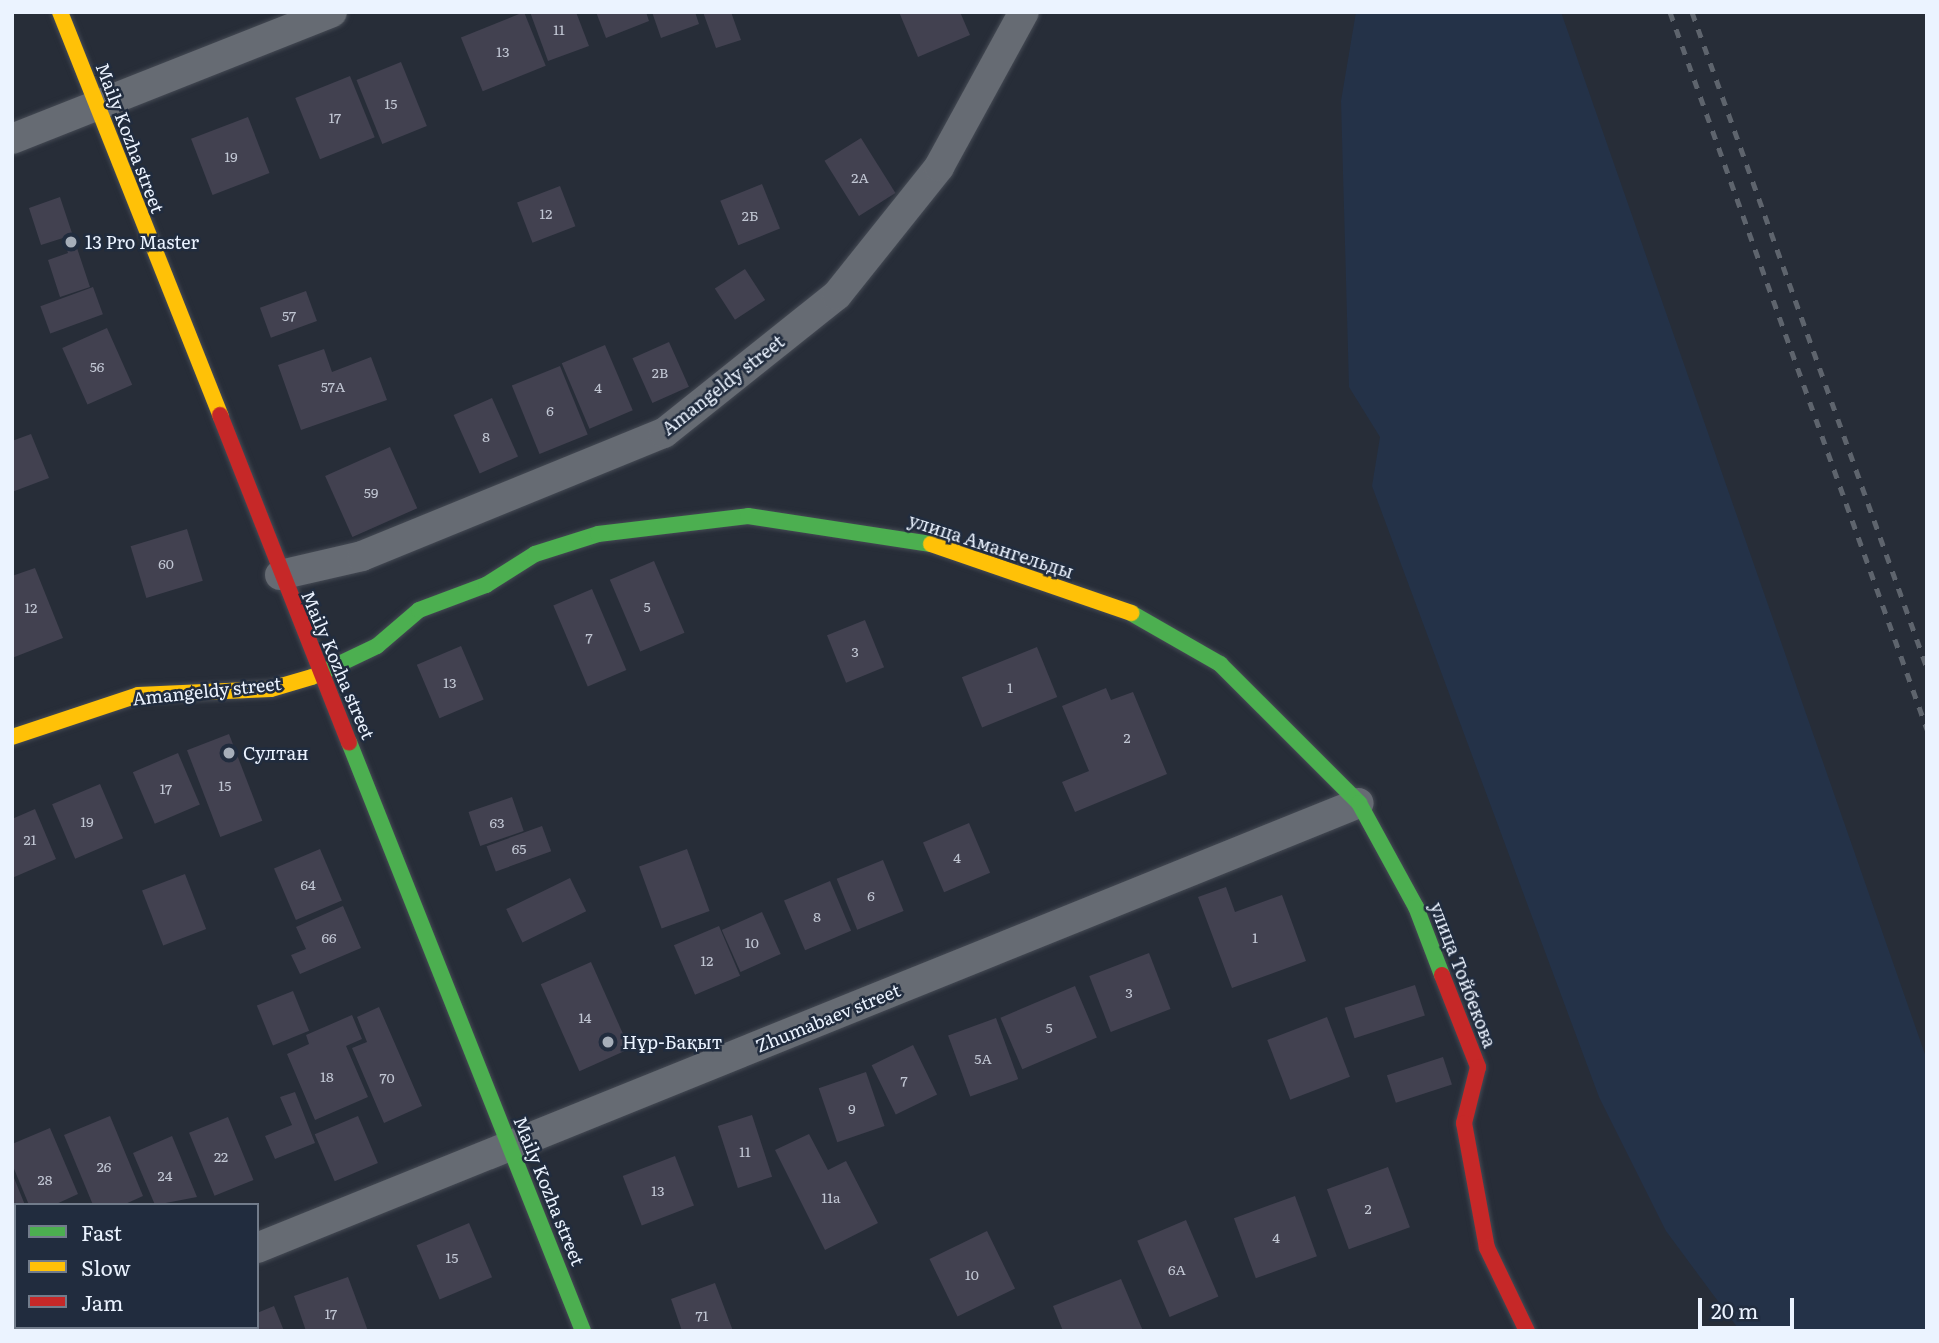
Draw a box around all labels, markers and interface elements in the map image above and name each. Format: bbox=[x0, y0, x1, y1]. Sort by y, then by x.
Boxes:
house number: 11 bbox=[553, 21, 565, 37]
house number: 13 bbox=[496, 43, 510, 59]
street label: Maily Kozha street bbox=[91, 60, 169, 216]
house number: 15 bbox=[385, 95, 397, 111]
house number: 17 bbox=[329, 109, 341, 125]
house number: 19 bbox=[224, 148, 238, 164]
house number: 2А bbox=[851, 169, 869, 185]
house number: 12 bbox=[540, 205, 552, 221]
house number: 2Б bbox=[742, 207, 758, 223]
place label: 13 Pro Master bbox=[85, 231, 199, 253]
marker: 13 Pro Master bbox=[63, 234, 79, 250]
house number: 57 bbox=[282, 307, 296, 323]
street label: Amangeldy street bbox=[657, 330, 789, 440]
house number: 56 bbox=[90, 358, 104, 374]
house number: 2В bbox=[652, 364, 668, 380]
house number: 57А bbox=[321, 378, 345, 394]
house number: 4 bbox=[594, 379, 602, 395]
house number: 6 bbox=[546, 402, 554, 418]
house number: 8 bbox=[482, 428, 490, 444]
house number: 59 bbox=[364, 484, 378, 500]
street label: улица Амангельды bbox=[906, 509, 1076, 583]
house number: 60 bbox=[158, 555, 174, 571]
street label: Maily Kozha street bbox=[297, 587, 379, 743]
house number: 5 bbox=[643, 598, 651, 614]
house number: 12 bbox=[25, 599, 37, 615]
house number: 7 bbox=[585, 629, 593, 645]
house number: 3 bbox=[851, 643, 859, 659]
street label: Amangeldy street bbox=[131, 672, 283, 710]
house number: 13 bbox=[443, 674, 457, 690]
house number: 1 bbox=[1007, 679, 1013, 695]
house number: 2 bbox=[1123, 729, 1131, 745]
place label: Султан bbox=[243, 742, 309, 764]
marker: Султан bbox=[221, 745, 237, 761]
house number: 15 bbox=[219, 777, 231, 793]
house number: 17 bbox=[160, 780, 172, 796]
house number: 19 bbox=[80, 813, 94, 829]
house number: 63 bbox=[489, 814, 505, 830]
house number: 21 bbox=[24, 831, 36, 847]
house number: 65 bbox=[512, 840, 526, 856]
house number: 4 bbox=[953, 849, 961, 865]
house number: 64 bbox=[300, 876, 316, 892]
house number: 6 bbox=[867, 887, 875, 903]
street label: улица Тойбекова bbox=[1425, 899, 1501, 1051]
house number: 8 bbox=[813, 908, 821, 924]
house number: 66 bbox=[321, 929, 337, 945]
house number: 1 bbox=[1252, 929, 1258, 945]
house number: 10 bbox=[745, 934, 759, 950]
house number: 12 bbox=[701, 952, 713, 968]
street label: Zhumabaev street bbox=[753, 979, 903, 1057]
house number: 3 bbox=[1125, 984, 1133, 1000]
house number: 14 bbox=[579, 1009, 591, 1025]
house number: 5 bbox=[1045, 1019, 1053, 1035]
place label: Нұр-Бақыт bbox=[622, 1031, 722, 1053]
marker: Нұр-Бақыт bbox=[600, 1034, 616, 1050]
house number: 5А bbox=[974, 1050, 992, 1066]
house number: 18 bbox=[320, 1068, 334, 1084]
house number: 70 bbox=[379, 1069, 395, 1085]
house number: 7 bbox=[900, 1072, 908, 1088]
house number: 9 bbox=[848, 1100, 856, 1116]
street label: Maily Kozha street bbox=[509, 1113, 589, 1269]
house number: 11 bbox=[739, 1143, 751, 1159]
house number: 22 bbox=[214, 1148, 228, 1164]
house number: 26 bbox=[97, 1158, 111, 1174]
house number: 24 bbox=[158, 1167, 172, 1183]
house number: 28 bbox=[38, 1171, 52, 1187]
house number: 13 bbox=[651, 1182, 665, 1198]
house number: 11а bbox=[822, 1189, 840, 1205]
house number: 2 bbox=[1364, 1200, 1372, 1216]
legend bbox=[14, 1203, 259, 1329]
text: Fast bbox=[81, 1216, 122, 1247]
house number: 4 bbox=[1272, 1229, 1280, 1245]
house number: 15 bbox=[446, 1249, 458, 1265]
text: Slow bbox=[81, 1251, 131, 1282]
house number: 6А bbox=[1168, 1261, 1186, 1277]
house number: 10 bbox=[965, 1266, 979, 1282]
scale bar bbox=[1701, 1284, 1797, 1328]
text: Jam bbox=[81, 1286, 123, 1317]
text: 20 m bbox=[1711, 1294, 1758, 1325]
house number: 17 bbox=[325, 1305, 337, 1321]
house number: 71 bbox=[696, 1307, 708, 1323]

